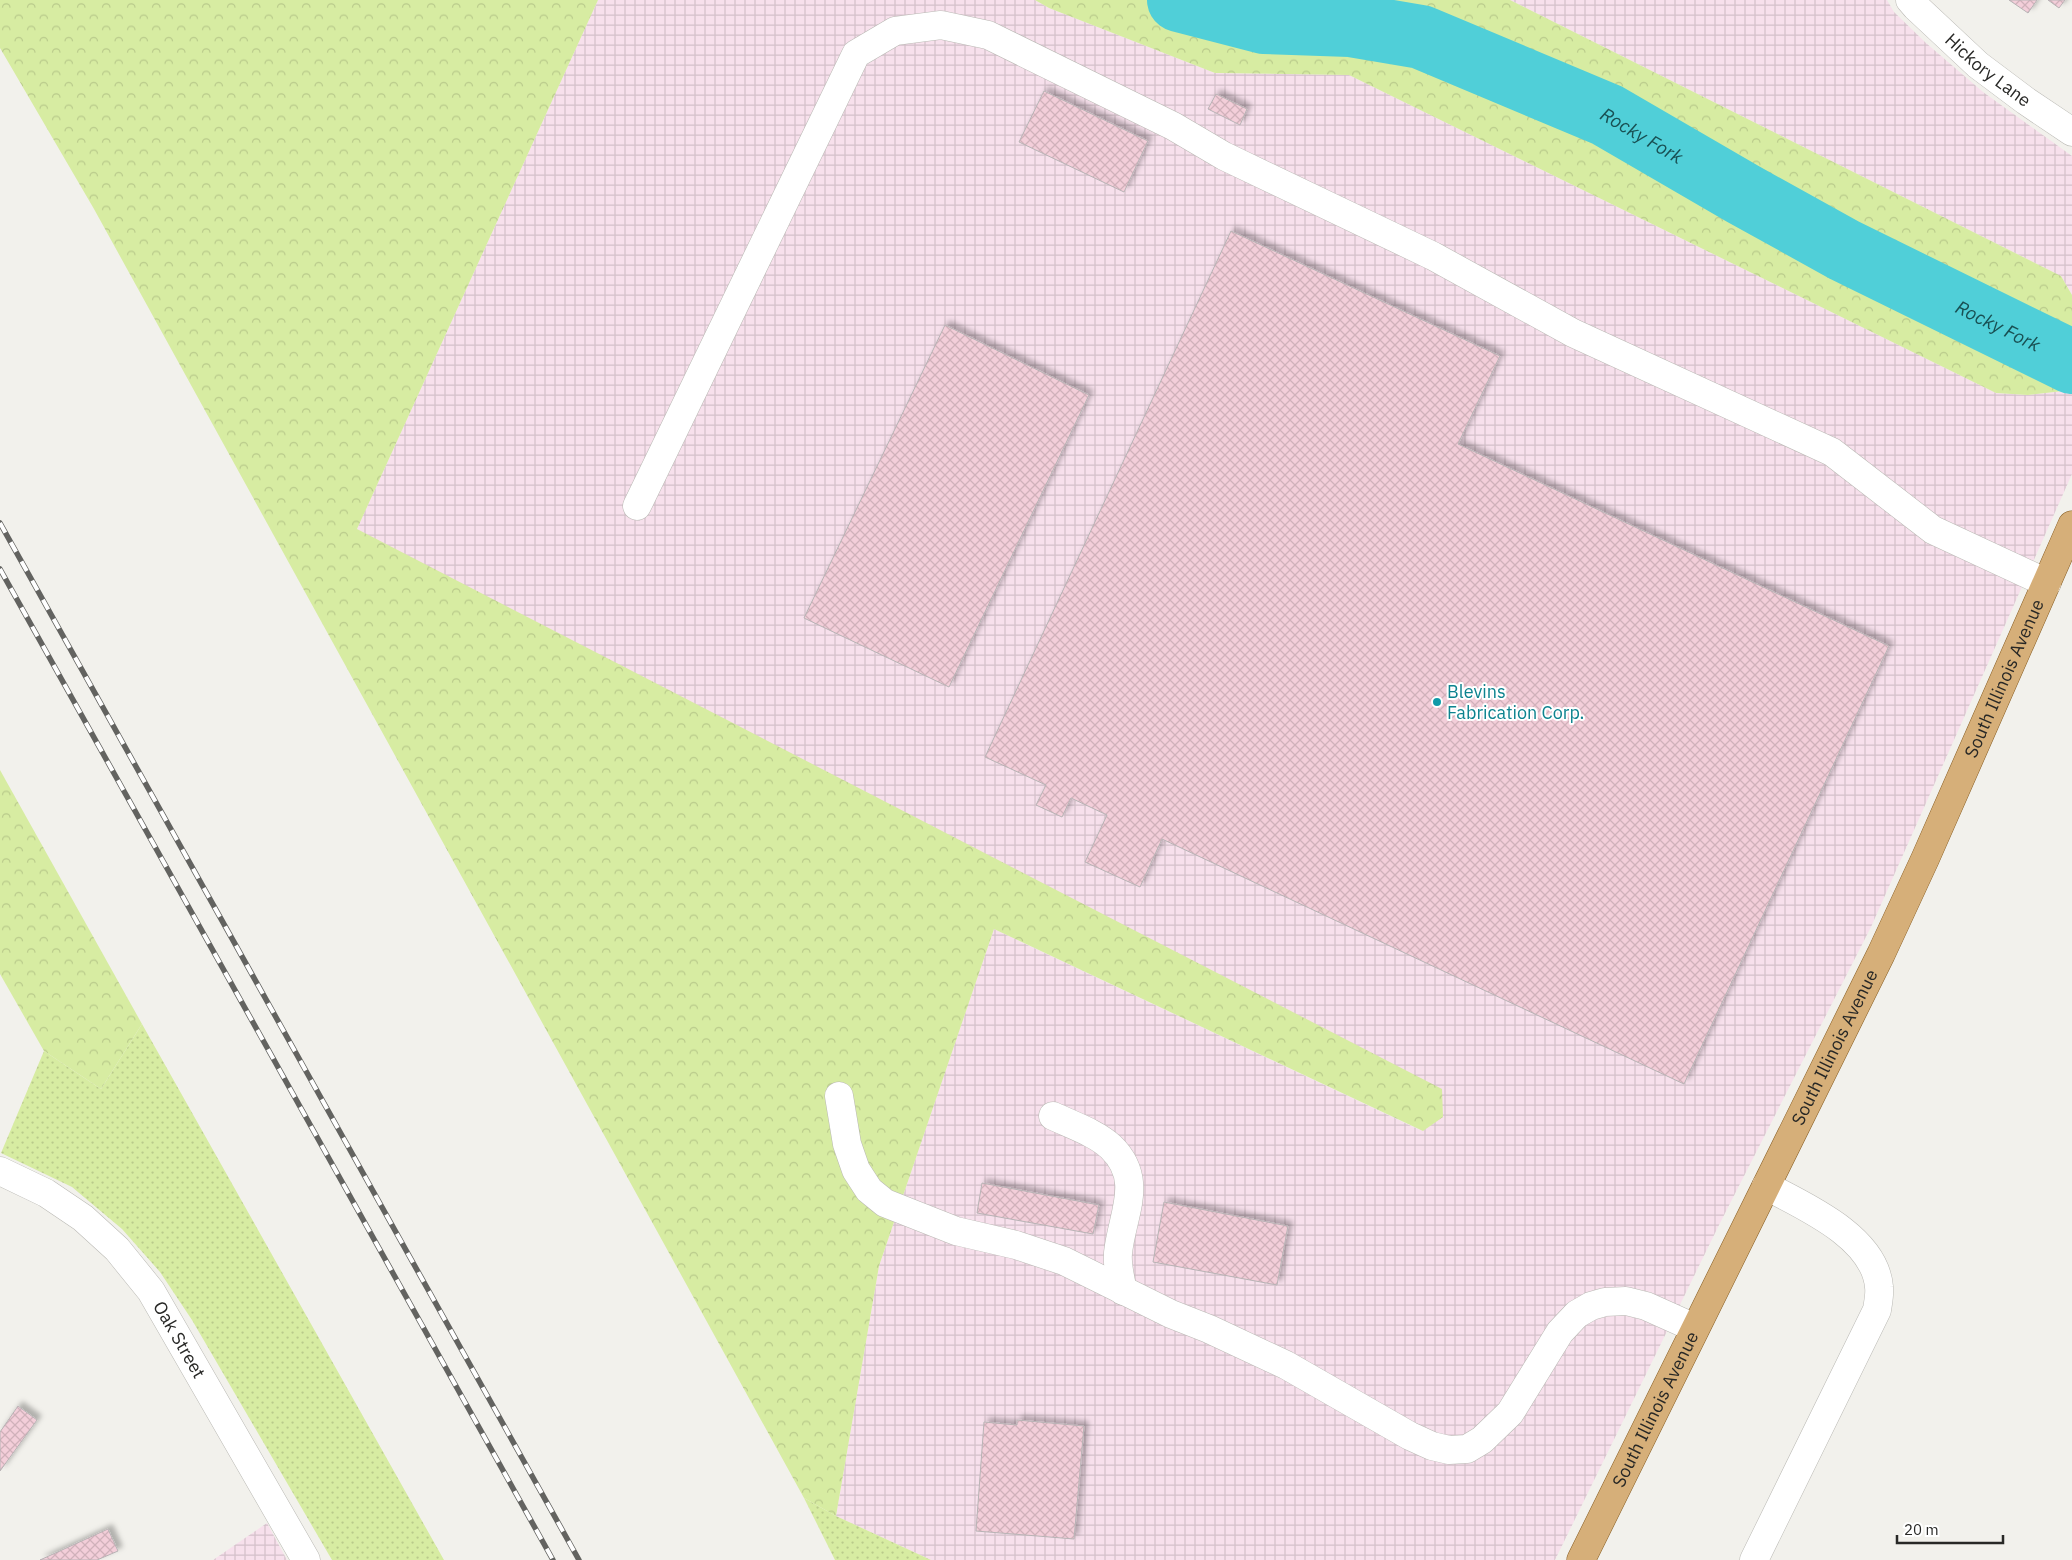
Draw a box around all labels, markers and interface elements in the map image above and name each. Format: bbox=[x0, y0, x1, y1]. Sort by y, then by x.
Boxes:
street label: Hickory Lane bbox=[1940, 28, 2036, 112]
water label: Rocky Fork bbox=[1596, 102, 1689, 169]
water label: Rocky Fork bbox=[1952, 295, 2045, 357]
street label: South Illinois Avenue bbox=[1959, 595, 2049, 761]
place label: Blevins Fabrication Corp. bbox=[1447, 680, 1584, 724]
marker: Blevins Fabrication Corp. bbox=[1431, 696, 1443, 708]
street label: South Illinois Avenue bbox=[1786, 965, 1883, 1129]
street label: Oak Street bbox=[148, 1297, 211, 1382]
street label: South Illinois Avenue bbox=[1607, 1327, 1703, 1491]
scale bar bbox=[1897, 1512, 2003, 1544]
text: 20 m bbox=[1904, 1520, 1939, 1539]

